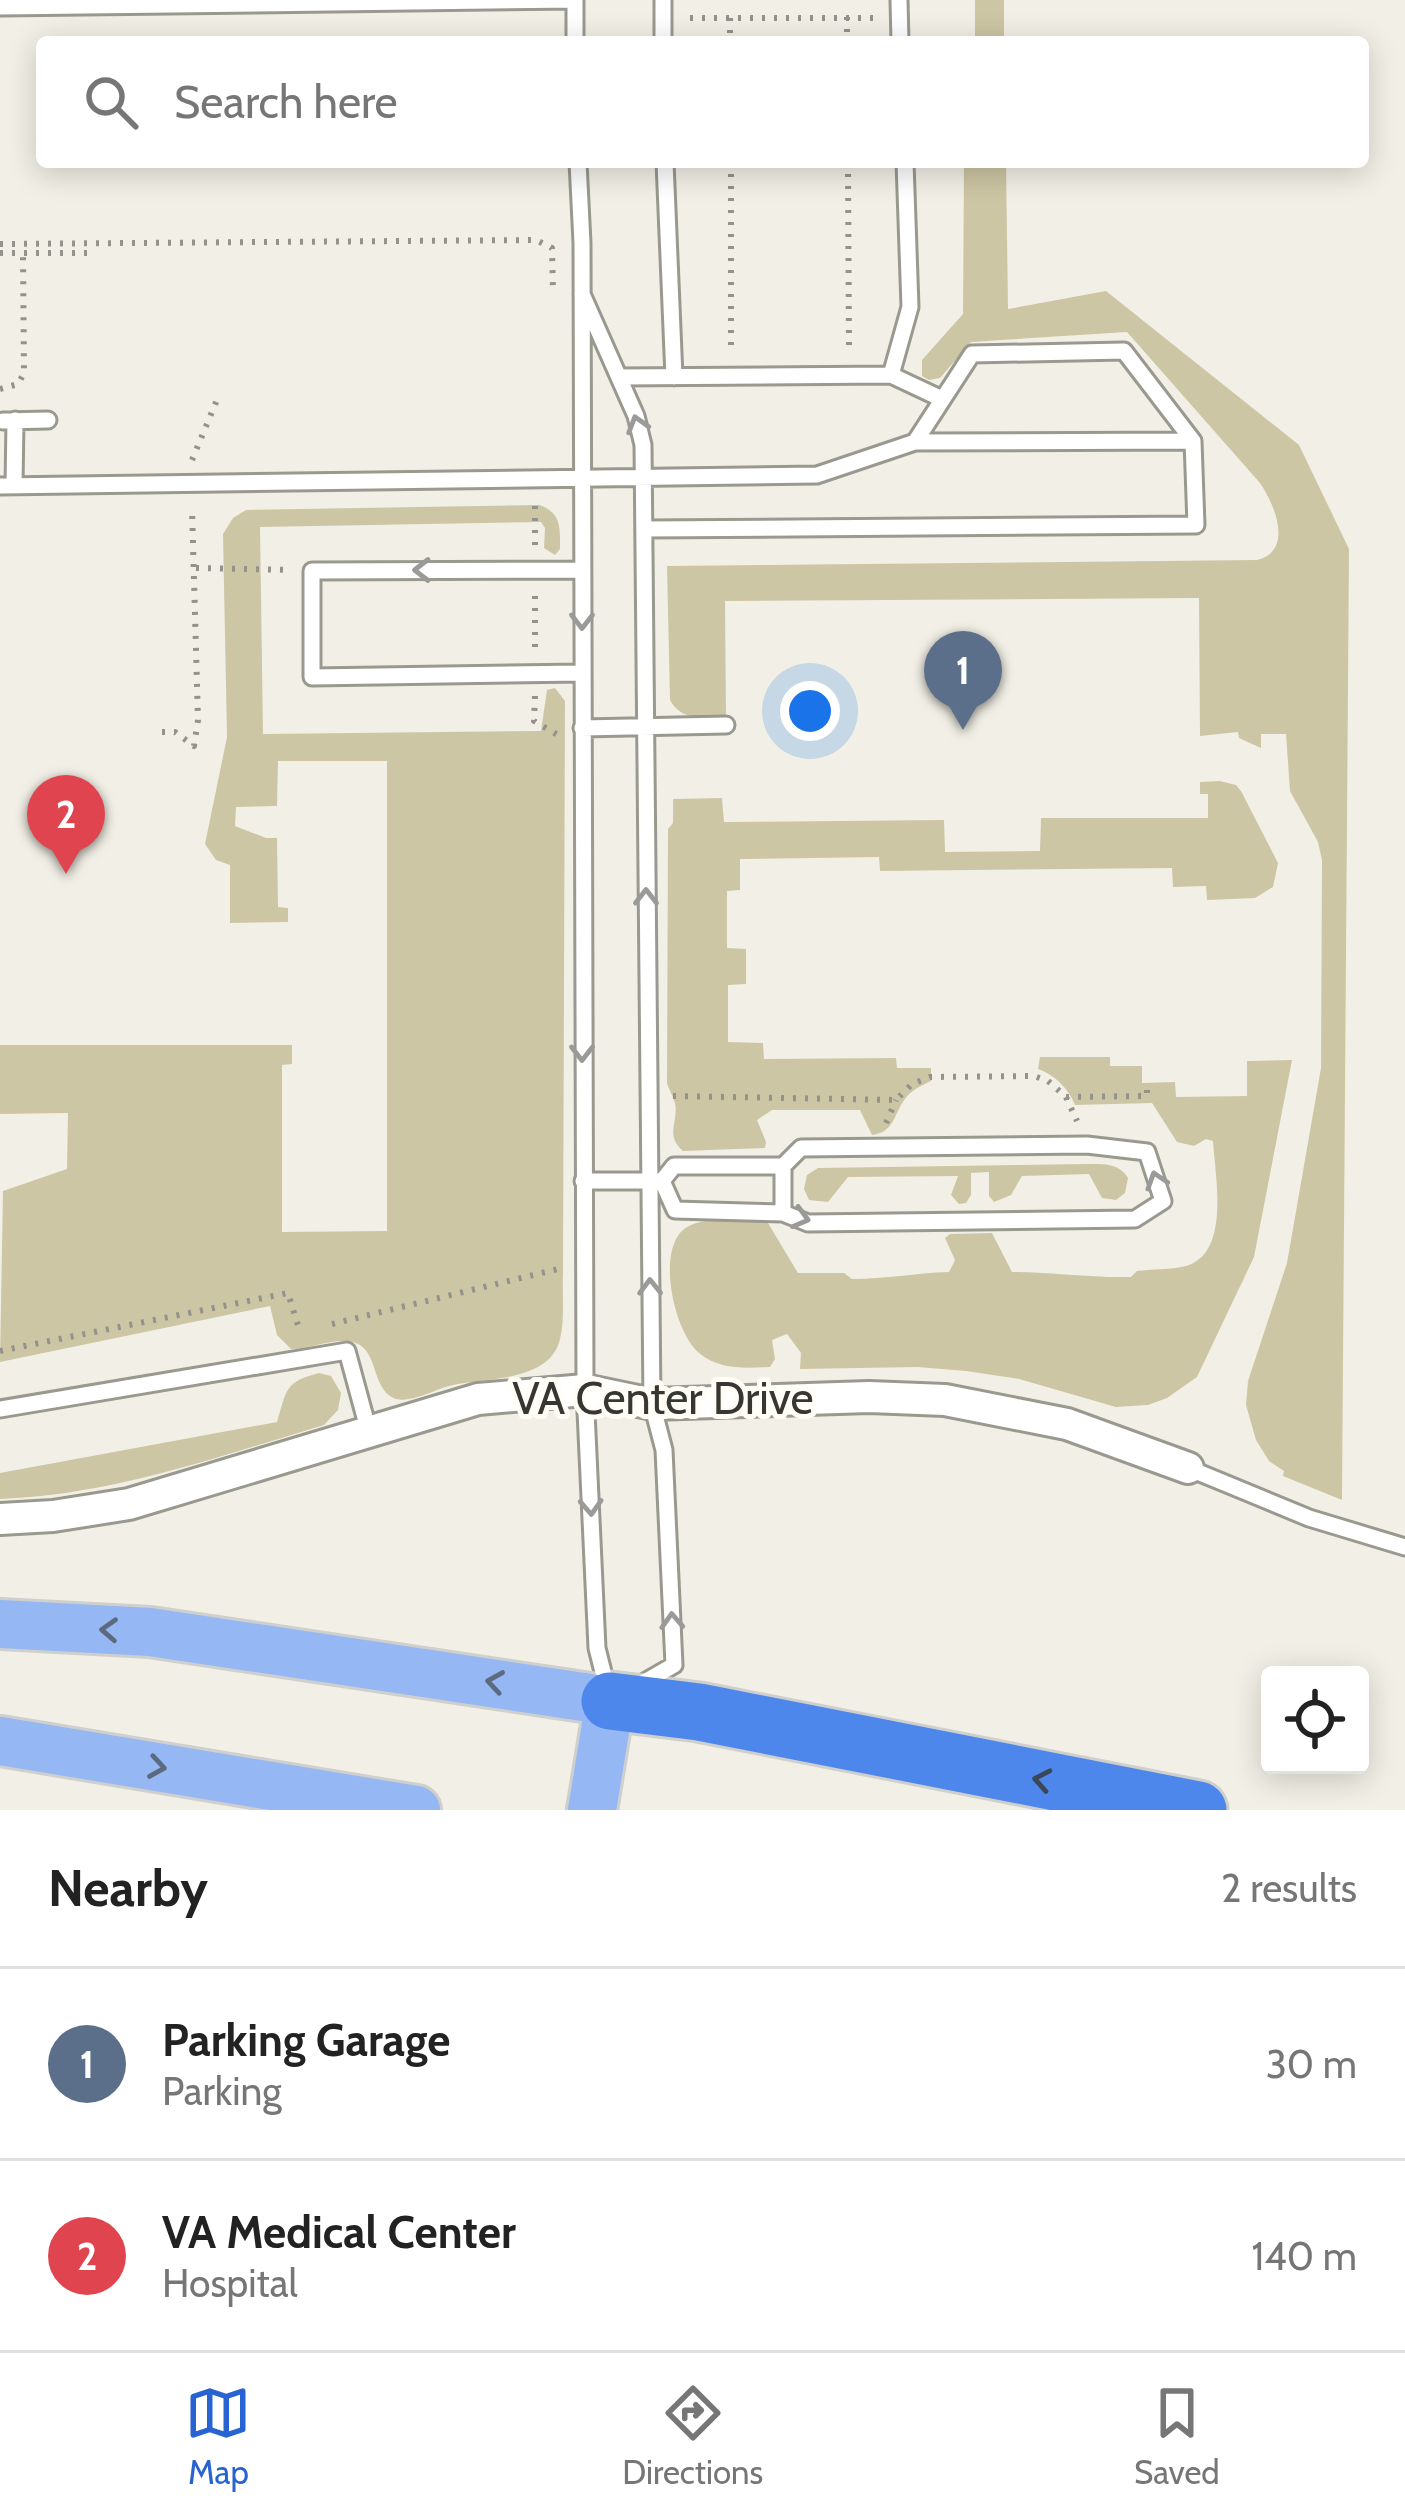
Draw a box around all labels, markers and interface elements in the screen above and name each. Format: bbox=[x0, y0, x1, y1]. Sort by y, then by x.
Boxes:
search box bbox=[36, 36, 1369, 168]
icon: search bbox=[78, 69, 144, 135]
text: Search here bbox=[174, 75, 398, 129]
one-way arrow bbox=[626, 414, 651, 435]
one-way arrow bbox=[412, 557, 431, 583]
one-way arrow bbox=[569, 613, 595, 631]
pin: 1 bbox=[924, 631, 1002, 730]
your location bbox=[780, 681, 840, 741]
pin: 2 bbox=[27, 775, 105, 874]
one-way arrow bbox=[633, 887, 659, 906]
one-way arrow bbox=[569, 1045, 595, 1063]
one-way arrow bbox=[1146, 1170, 1171, 1191]
one-way arrow bbox=[790, 1204, 811, 1229]
one-way arrow bbox=[637, 1277, 663, 1295]
street label: VA Center Drive bbox=[512, 1371, 814, 1425]
one-way arrow bbox=[578, 1498, 604, 1517]
one-way arrow bbox=[659, 1611, 685, 1630]
one-way arrow bbox=[99, 1617, 118, 1643]
map controls bbox=[1261, 1666, 1369, 1774]
button: locate bbox=[1261, 1666, 1369, 1774]
one-way arrow bbox=[485, 1670, 505, 1696]
one-way arrow bbox=[147, 1753, 167, 1778]
one-way arrow bbox=[1033, 1768, 1053, 1794]
text: Nearby bbox=[48, 1857, 208, 1919]
text: 2 results bbox=[1221, 1864, 1357, 1912]
text: Parking Garage bbox=[162, 2013, 450, 2067]
text: 1 bbox=[80, 2040, 94, 2088]
text: 30 m bbox=[1266, 2040, 1357, 2088]
text: Parking bbox=[162, 2067, 282, 2115]
text: VA Medical Center bbox=[162, 2205, 516, 2259]
text: 2 bbox=[77, 2232, 97, 2280]
text: 140 m bbox=[1252, 2232, 1357, 2280]
text: Hospital bbox=[162, 2259, 298, 2307]
tab: Map bbox=[185, 2380, 251, 2492]
tab: Directions bbox=[622, 2380, 763, 2492]
tab: Saved bbox=[1134, 2380, 1220, 2492]

